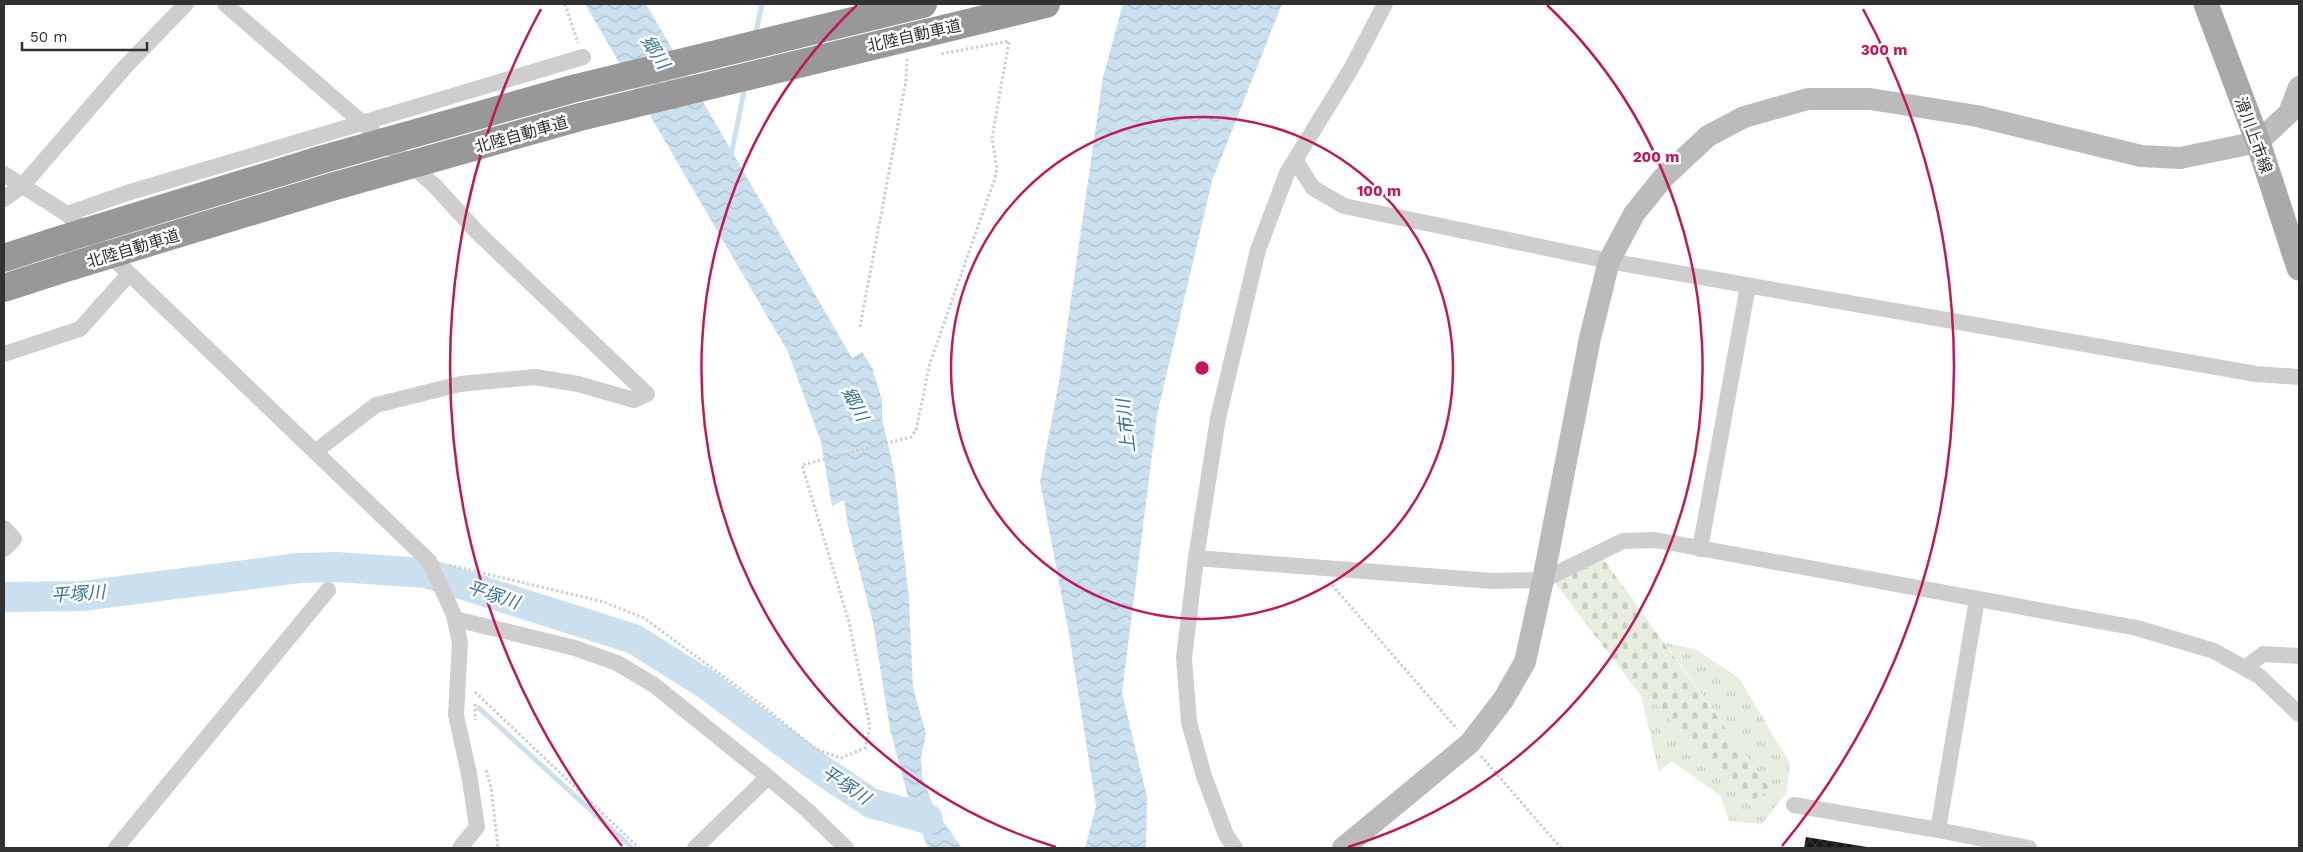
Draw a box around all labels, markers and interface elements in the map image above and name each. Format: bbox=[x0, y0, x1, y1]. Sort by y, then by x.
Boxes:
street label: 北陸自動車道 bbox=[865, 15, 963, 56]
scale bar bbox=[22, 20, 148, 52]
text: 50 m bbox=[30, 28, 67, 46]
water label: 郷川 bbox=[637, 31, 675, 74]
text: 300 m bbox=[1861, 41, 1907, 59]
street label: 滑川上市線 bbox=[2231, 94, 2276, 176]
street label: 北陸自動車道 bbox=[472, 112, 570, 157]
text: 200 m bbox=[1633, 148, 1679, 166]
text: 100 m bbox=[1357, 182, 1401, 200]
street label: 北陸自動車道 bbox=[84, 225, 182, 272]
centre of rings bbox=[1193, 359, 1211, 377]
water label: 郷川 bbox=[838, 383, 874, 426]
water label: 上市川 bbox=[1112, 396, 1139, 454]
water label: 平塚川 bbox=[464, 576, 524, 613]
water label: 平塚川 bbox=[50, 581, 108, 606]
water label: 平塚川 bbox=[818, 761, 876, 810]

